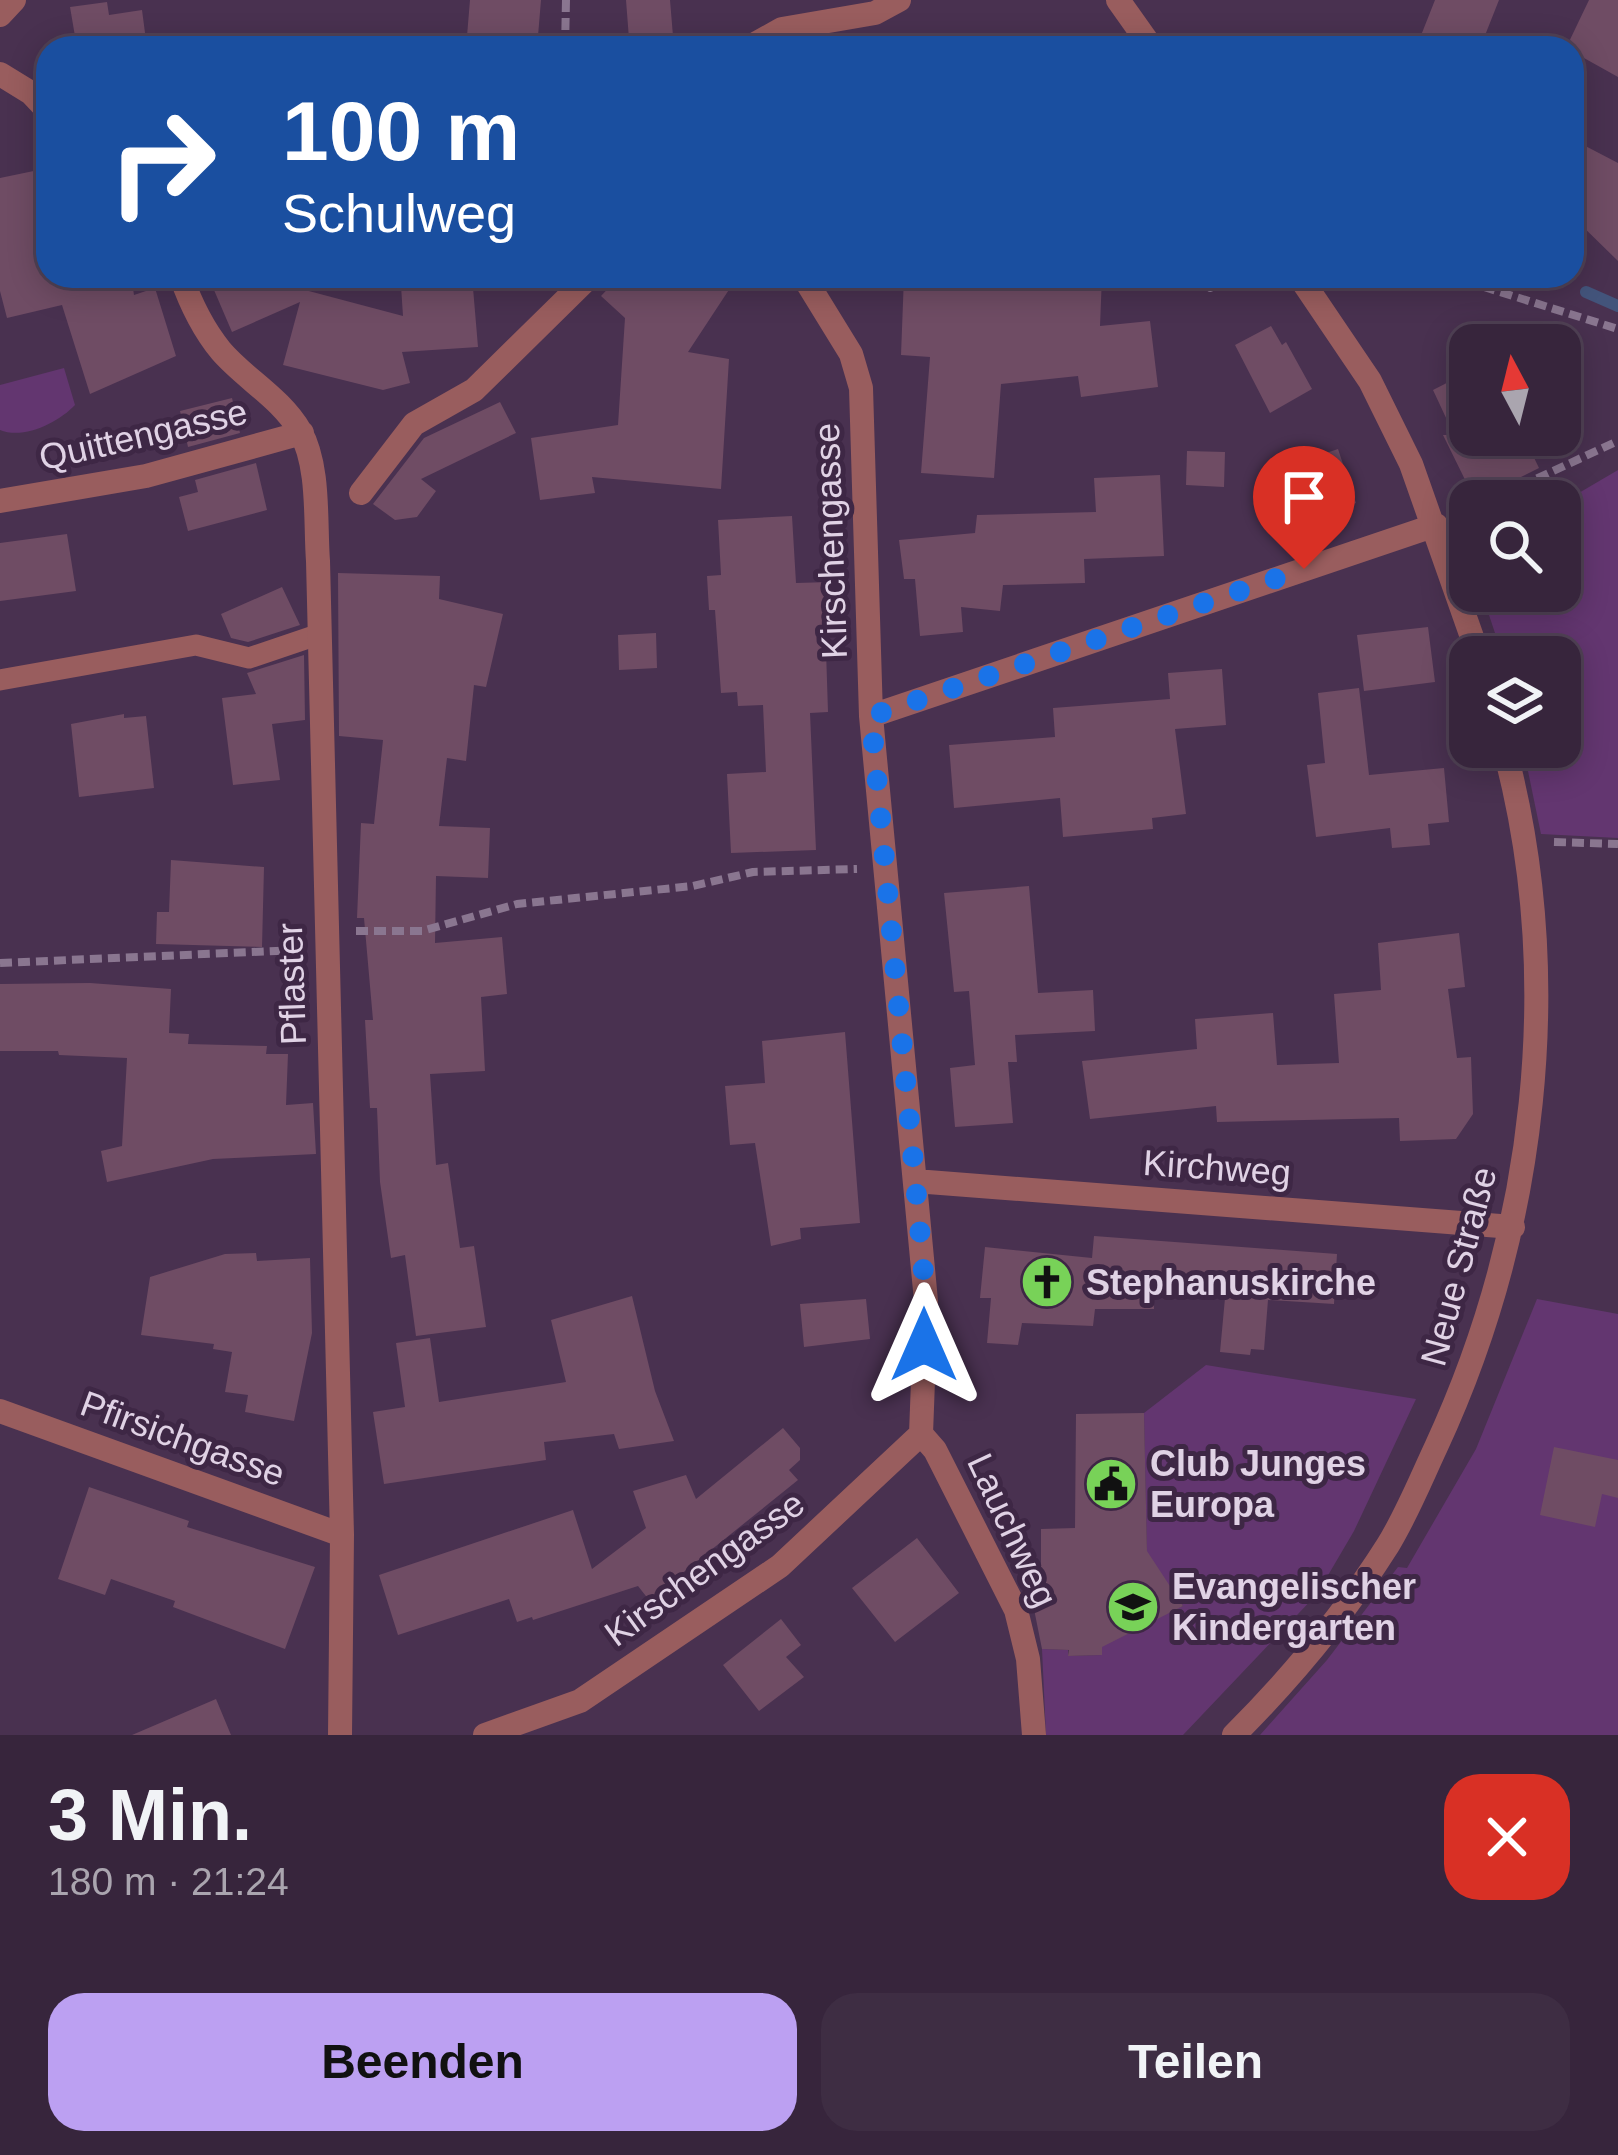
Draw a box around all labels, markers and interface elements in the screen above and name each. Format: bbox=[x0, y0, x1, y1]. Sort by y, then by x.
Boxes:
icon: right bbox=[84, 84, 240, 240]
text: 100 m bbox=[282, 84, 520, 178]
text: Schulweg bbox=[282, 183, 516, 243]
north arrow bbox=[1449, 324, 1581, 456]
map controls bbox=[1449, 324, 1581, 768]
street label: Quittengasse bbox=[35, 391, 251, 478]
street label: Kirschengasse bbox=[806, 422, 855, 660]
pin bbox=[1253, 446, 1355, 569]
icon: arrive bbox=[1271, 464, 1337, 530]
button: search bbox=[1449, 480, 1581, 612]
button: layers bbox=[1449, 636, 1581, 768]
street label: Pflaster bbox=[269, 922, 314, 1046]
street label: Kirchweg bbox=[1142, 1142, 1292, 1193]
street label: Neue Straße bbox=[1412, 1162, 1505, 1370]
church icon: Stephanuskirche bbox=[1019, 1254, 1075, 1310]
place label: Stephanuskirche bbox=[1086, 1262, 1376, 1303]
position arrow bbox=[861, 1282, 987, 1408]
street label: Pfirsichgasse bbox=[75, 1383, 290, 1494]
place label: Club Junges Europa bbox=[1150, 1443, 1366, 1525]
street label: Lauchweg bbox=[959, 1447, 1066, 1613]
public building icon: Club Junges Europa bbox=[1083, 1456, 1139, 1512]
street label: Kirschengasse bbox=[597, 1482, 812, 1654]
place label: Evangelischer Kindergarten bbox=[1172, 1566, 1416, 1648]
school or university icon: Evangelischer Kindergarten bbox=[1105, 1579, 1161, 1635]
button: close bbox=[1444, 1774, 1570, 1900]
text: 3 Min. bbox=[48, 1775, 252, 1855]
text: 180 m · 21:24 bbox=[48, 1860, 289, 1903]
button: Beenden bbox=[48, 1993, 797, 2131]
button: Teilen bbox=[821, 1993, 1570, 2131]

